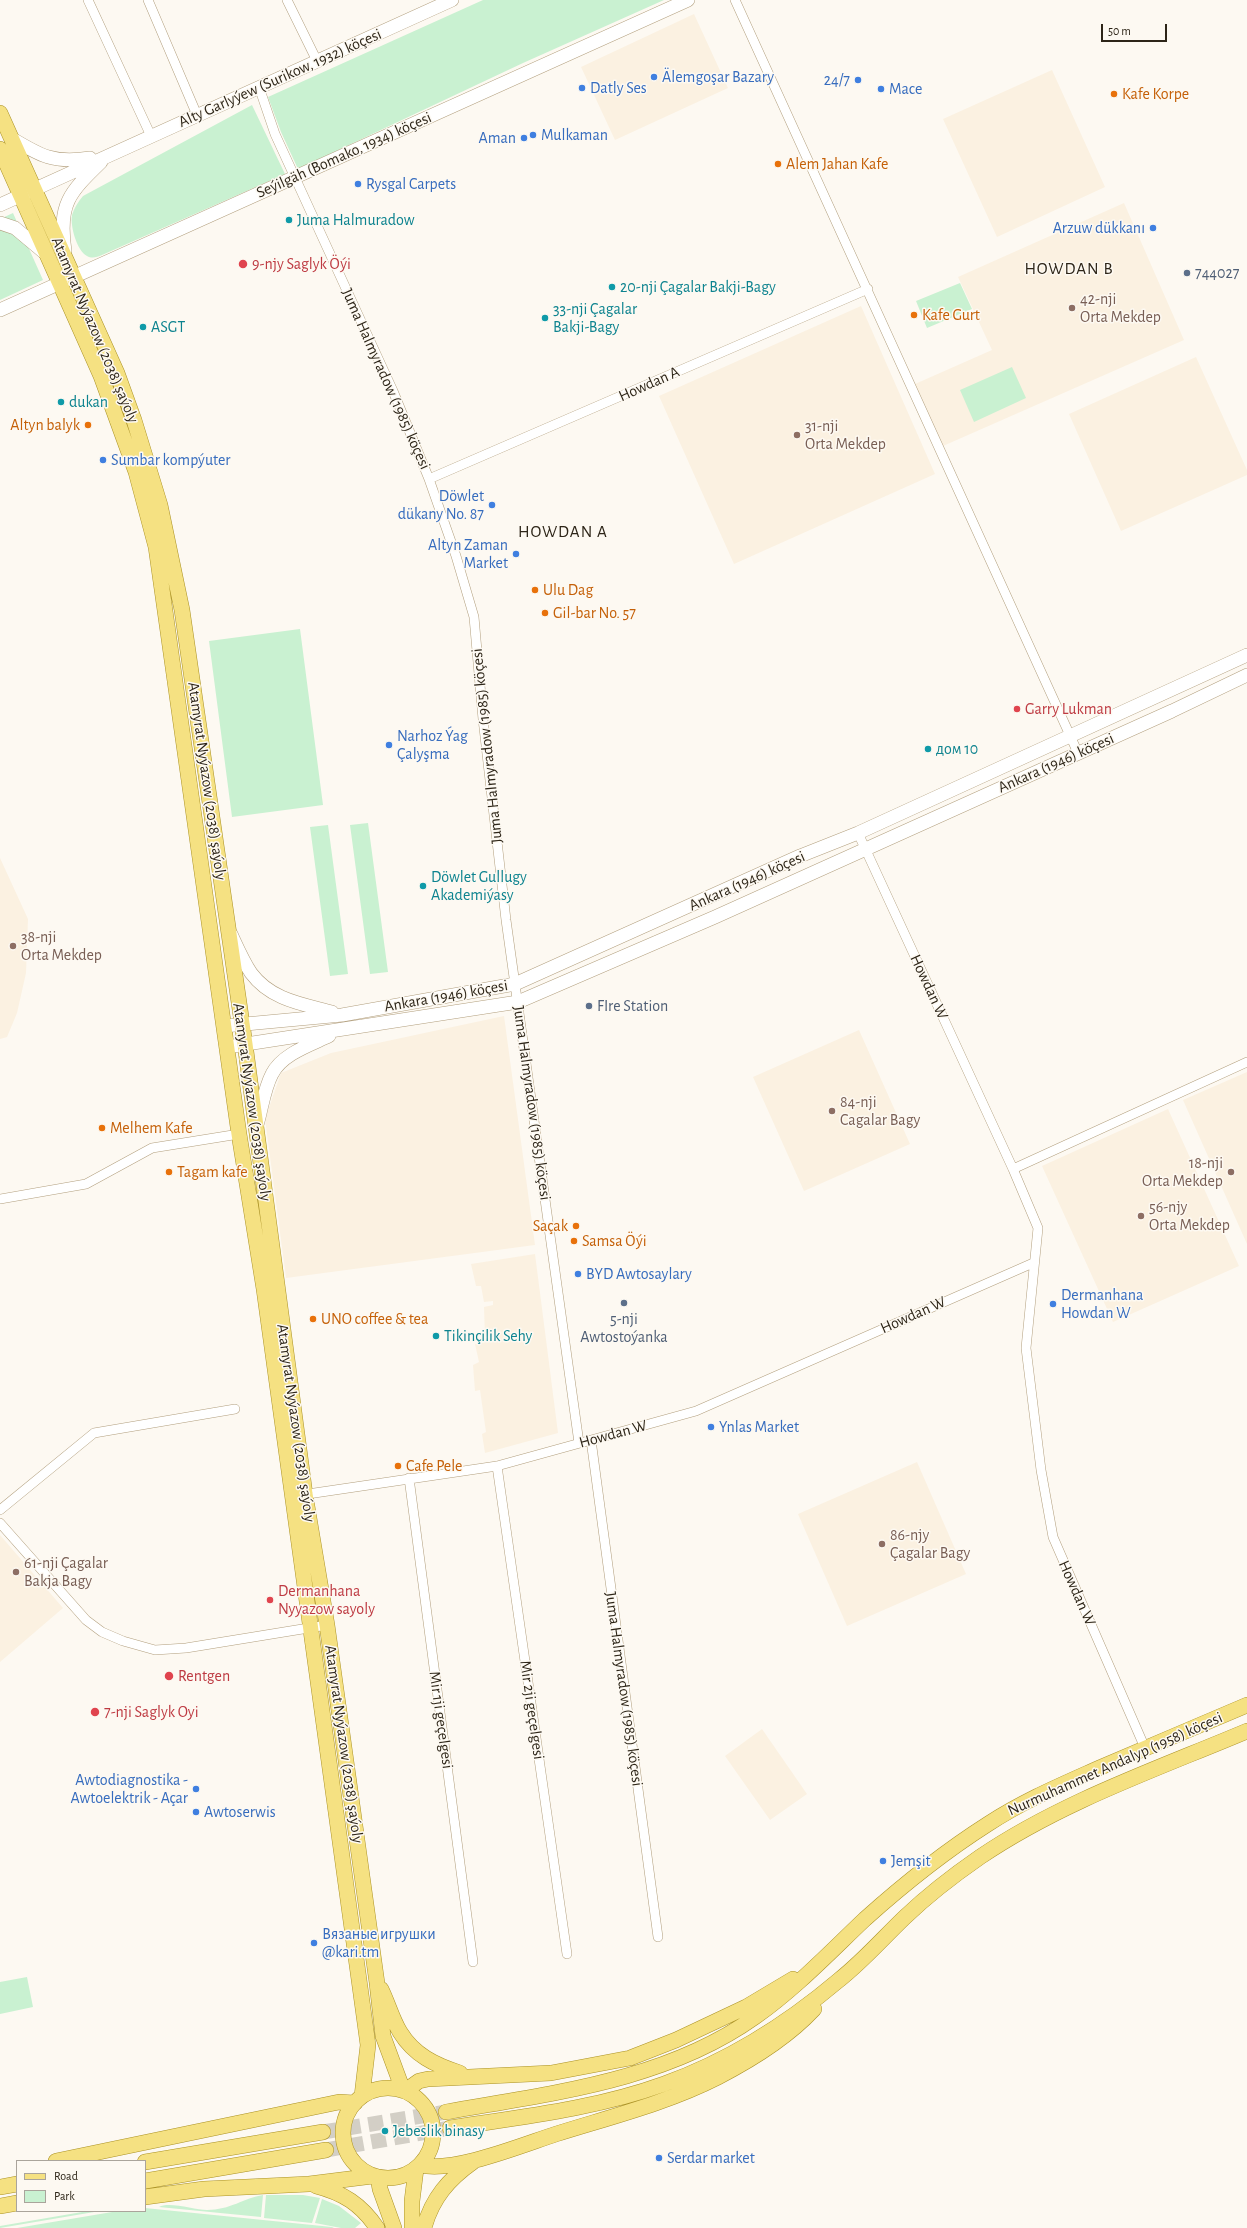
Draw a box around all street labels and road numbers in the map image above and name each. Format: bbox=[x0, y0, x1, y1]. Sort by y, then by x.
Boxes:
street label: Alty Garlyýew (Surikow, 1932) köçesi bbox=[175, 24, 385, 132]
street label: Seýilgäh (Bomako, 1934) köçesi bbox=[253, 108, 435, 202]
street label: Atamyrat Nyýazow (2038) şaýoly bbox=[47, 234, 143, 426]
street label: Juma Halmyradow (1985) köçesi bbox=[337, 285, 435, 473]
street label: Howdan A bbox=[616, 362, 682, 406]
street label: Juma Halmyradow (1985) köçesi bbox=[467, 647, 507, 845]
street label: Atamyrat Nyýazow (2038) şaýoly bbox=[184, 681, 230, 881]
street label: Ankara (1946) köçesi bbox=[995, 729, 1117, 797]
street label: Ankara (1946) köçesi bbox=[686, 847, 808, 915]
street label: Howdan W bbox=[906, 951, 952, 1023]
street label: Ankara (1946) köçesi bbox=[383, 976, 509, 1016]
street label: Atamyrat Nyýazow (2038) şaýoly bbox=[229, 1002, 275, 1202]
street label: Juma Halmyradow (1985) köçesi bbox=[509, 1004, 555, 1202]
street label: Howdan W bbox=[877, 1292, 949, 1338]
street label: Atamyrat Nyýazow (2038) şaýoly bbox=[273, 1323, 319, 1523]
street label: Howdan W bbox=[577, 1416, 649, 1452]
street label: Howdan W bbox=[1054, 1557, 1100, 1629]
street label: Juma Halmyradow (1985) köçesi bbox=[601, 1590, 647, 1788]
street label: Atamyrat Nyýazow (2038) şaýoly bbox=[321, 1644, 367, 1844]
street label: Mir 2ji geçelgesi bbox=[516, 1659, 548, 1761]
street label: Mir 1ji geçelgesi bbox=[425, 1670, 457, 1770]
street label: Nurmuhammet Andalyp (1958) köçesi bbox=[1005, 1708, 1225, 1820]

